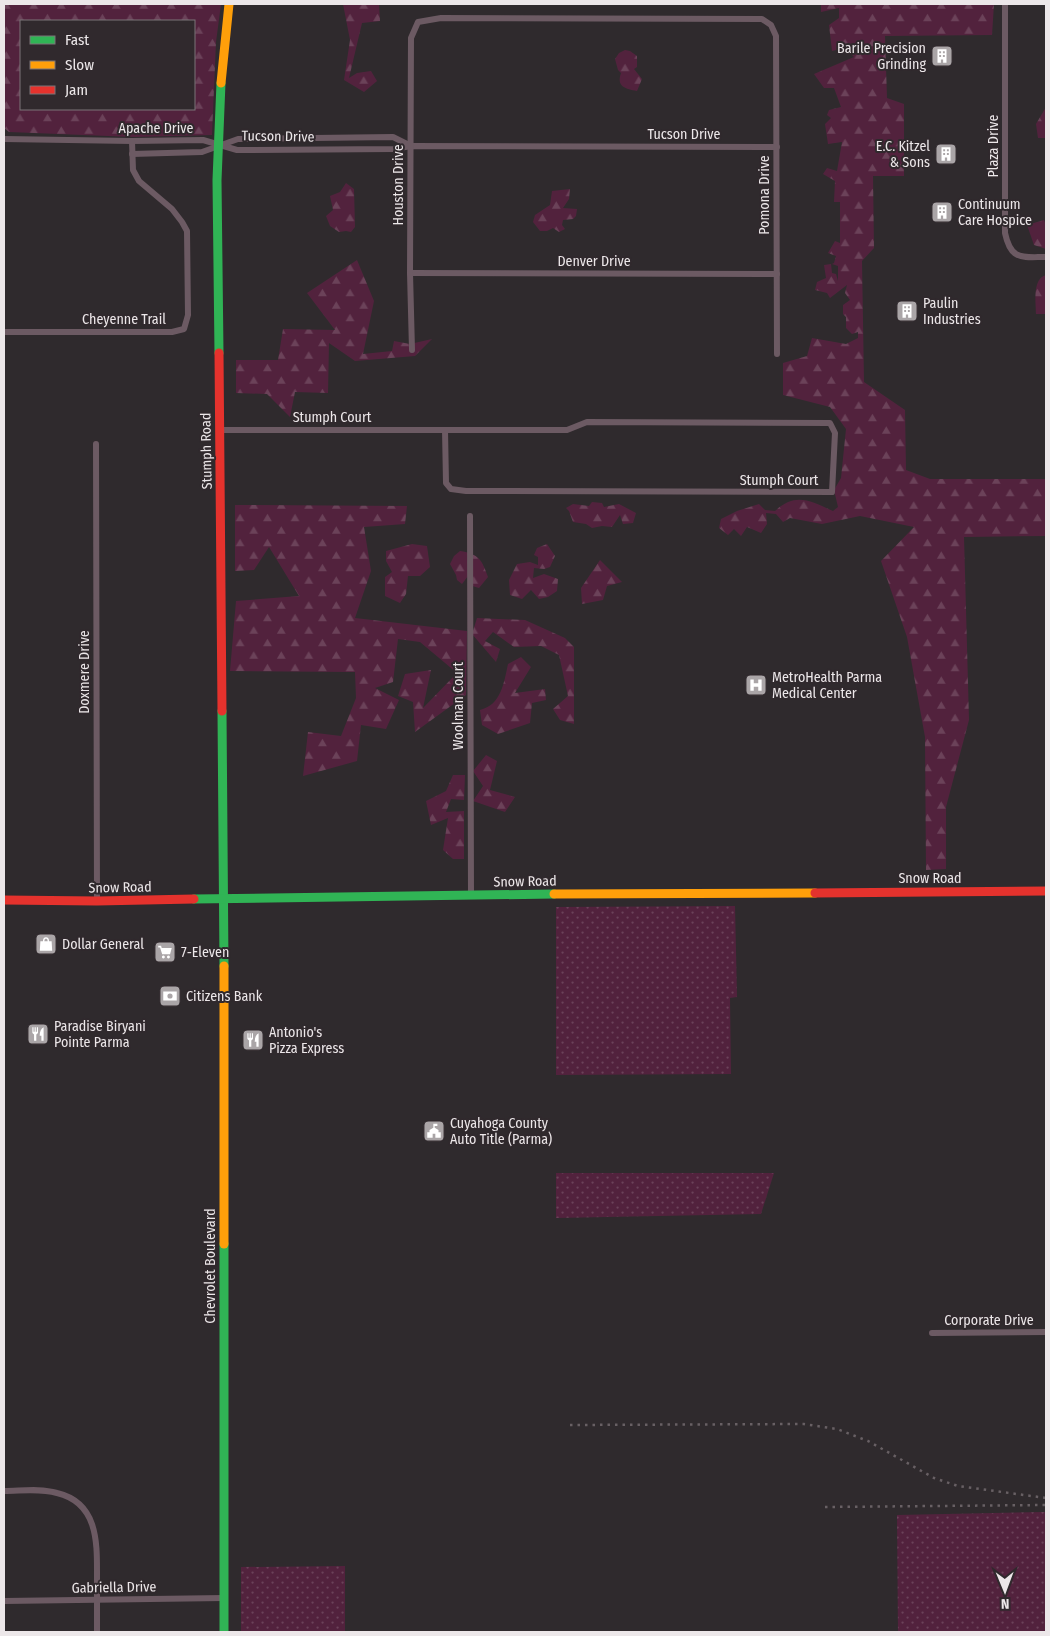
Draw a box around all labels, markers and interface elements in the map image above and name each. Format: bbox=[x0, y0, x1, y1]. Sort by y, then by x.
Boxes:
legend bbox=[20, 20, 195, 110]
text: Fast bbox=[65, 31, 89, 49]
place label: Barile Precision Grinding bbox=[837, 40, 926, 73]
building icon: Barile Precision Grinding bbox=[930, 44, 954, 68]
text: Slow bbox=[65, 56, 94, 74]
text: Jam bbox=[65, 81, 88, 99]
street label: Plaza Drive bbox=[985, 115, 1002, 177]
street label: Apache Drive bbox=[119, 120, 193, 137]
street label: Tucson Drive bbox=[648, 126, 721, 143]
street label: Tucson Drive bbox=[241, 127, 315, 146]
place label: E.C. Kitzel & Sons bbox=[876, 138, 930, 171]
building icon: E.C. Kitzel & Sons bbox=[934, 142, 958, 166]
street label: Houston Drive bbox=[390, 144, 407, 226]
street label: Pomona Drive bbox=[756, 155, 773, 235]
place label: Continuum Care Hospice bbox=[958, 196, 1032, 229]
building icon: Continuum Care Hospice bbox=[930, 200, 954, 224]
street label: Denver Drive bbox=[557, 253, 631, 270]
place label: Paulin Industries bbox=[923, 295, 981, 328]
building icon: Paulin Industries bbox=[895, 299, 919, 323]
street label: Cheyenne Trail bbox=[82, 311, 166, 328]
street label: Stumph Court bbox=[293, 409, 372, 426]
street label: Stumph Road bbox=[197, 412, 216, 490]
street label: Stumph Court bbox=[740, 472, 819, 489]
street label: Doxmere Drive bbox=[76, 630, 93, 714]
street label: Woolman Court bbox=[450, 662, 467, 750]
place label: MetroHealth Parma Medical Center bbox=[772, 669, 882, 702]
hospital icon: MetroHealth Parma Medical Center bbox=[744, 673, 768, 697]
street label: Snow Road bbox=[898, 870, 962, 887]
street label: Snow Road bbox=[493, 872, 557, 891]
street label: Snow Road bbox=[88, 878, 152, 897]
shop icon: Dollar General bbox=[34, 932, 58, 956]
place label: Dollar General bbox=[62, 936, 144, 953]
supermarket icon: 7-Eleven bbox=[153, 940, 177, 964]
place label: 7-Eleven bbox=[181, 944, 229, 961]
bank icon: Citizens Bank bbox=[158, 984, 182, 1008]
place label: Citizens Bank bbox=[186, 988, 263, 1005]
place label: Paradise Biryani Pointe Parma bbox=[54, 1018, 146, 1051]
restaurant icon: Paradise Biryani Pointe Parma bbox=[26, 1022, 50, 1046]
place label: Antonio's Pizza Express bbox=[269, 1024, 344, 1057]
restaurant icon: Antonio's Pizza Express bbox=[241, 1028, 265, 1052]
place label: Cuyahoga County Auto Title (Parma) bbox=[450, 1115, 552, 1148]
public building icon: Cuyahoga County Auto Title (Parma) bbox=[422, 1119, 446, 1143]
street label: Chevrolet Boulevard bbox=[202, 1208, 219, 1324]
street label: Corporate Drive bbox=[944, 1312, 1034, 1329]
north arrow bbox=[980, 1566, 1030, 1616]
street label: Gabriella Drive bbox=[71, 1578, 157, 1597]
text: N bbox=[1001, 1595, 1010, 1612]

